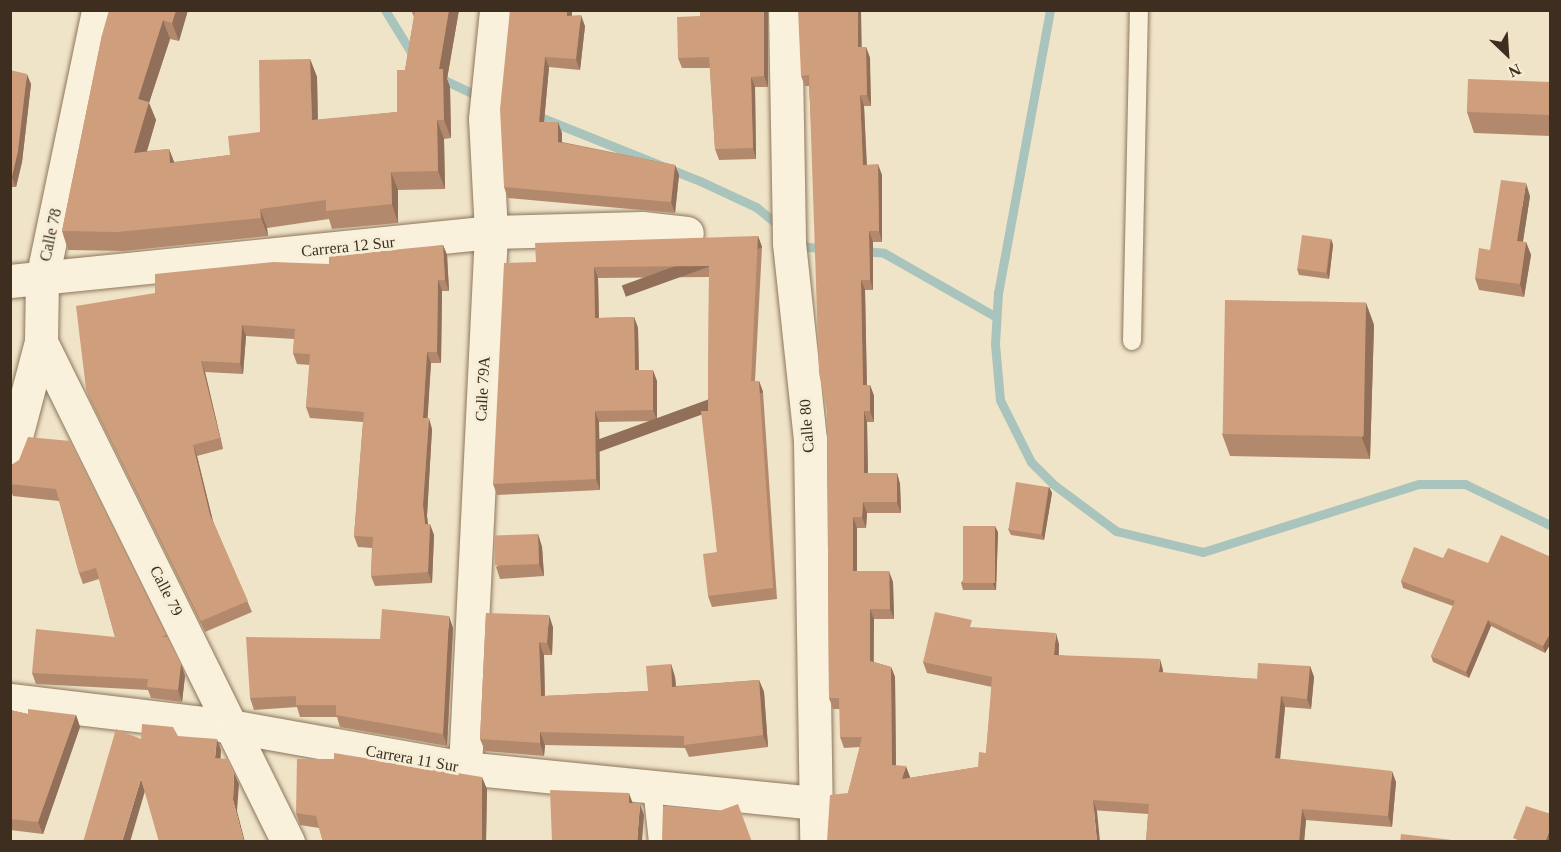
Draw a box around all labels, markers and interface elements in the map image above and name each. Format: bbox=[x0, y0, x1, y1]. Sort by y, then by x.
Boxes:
north arrow bbox=[1477, 24, 1537, 84]
text: N bbox=[1506, 61, 1524, 81]
street label: Calle 78 bbox=[36, 207, 66, 263]
street label: Carrera 12 Sur bbox=[300, 233, 396, 261]
street label: Calle 79A bbox=[472, 356, 494, 422]
street label: Calle 80 bbox=[796, 399, 818, 453]
street label: Calle 79 bbox=[145, 563, 187, 619]
street label: Carrera 11 Sur bbox=[364, 741, 460, 777]

